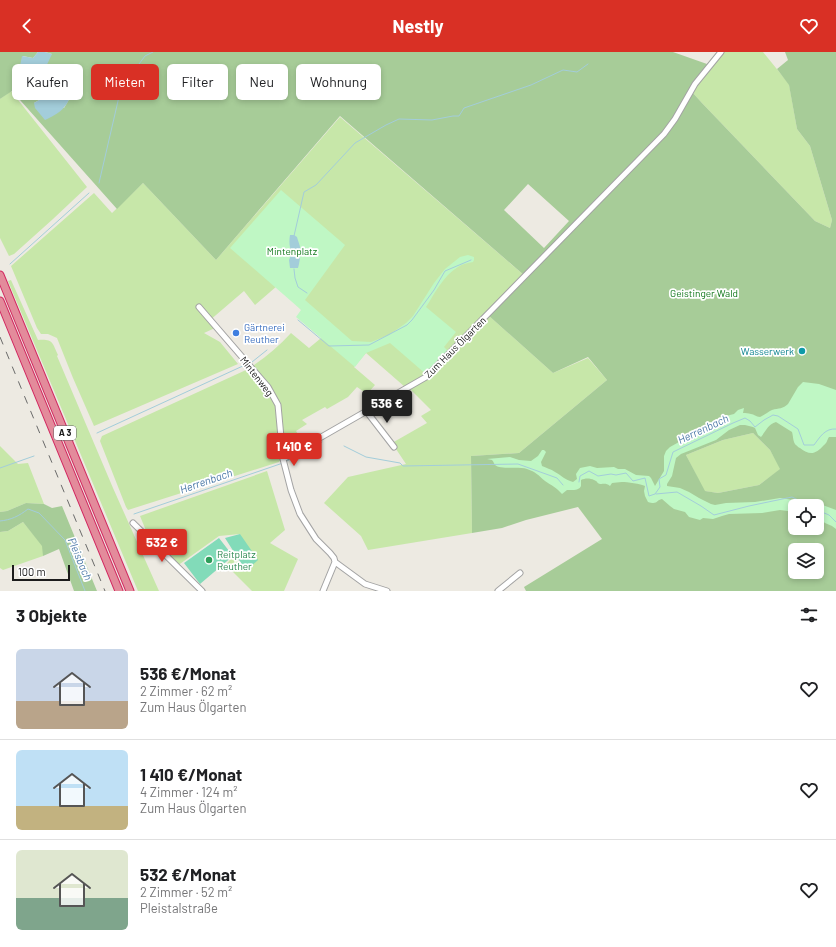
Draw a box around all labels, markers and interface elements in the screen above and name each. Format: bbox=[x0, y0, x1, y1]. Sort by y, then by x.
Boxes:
icon: back bbox=[16, 15, 38, 37]
text: Nestly bbox=[393, 15, 444, 37]
icon: heart bbox=[798, 15, 820, 37]
chip: Kaufen bbox=[12, 64, 83, 100]
chip: Mieten bbox=[91, 64, 159, 100]
chip: Filter bbox=[167, 64, 228, 100]
chip: Neu bbox=[236, 64, 288, 100]
chip: Wohnung bbox=[296, 64, 381, 100]
park label: Mintenplatz bbox=[267, 245, 318, 257]
park label: Geistinger Wald bbox=[670, 287, 738, 299]
street label: Zum Haus Ölgarten bbox=[422, 314, 488, 380]
place label: Gärtnerei Reuther bbox=[244, 321, 285, 345]
marker: Gärtnerei Reuther bbox=[231, 328, 241, 338]
place label: Wasserwerk bbox=[741, 345, 794, 357]
marker: Wasserwerk bbox=[797, 346, 807, 356]
street label: Mintenweg bbox=[238, 354, 276, 398]
pin: 536 € bbox=[359, 390, 415, 424]
text: 536 € bbox=[371, 395, 403, 411]
water label: Herrenbach bbox=[675, 411, 731, 446]
road number: A 3 bbox=[54, 426, 76, 440]
pin: 1 410 € bbox=[257, 433, 331, 467]
text: 1 410 € bbox=[276, 438, 312, 454]
water label: Herrenbach bbox=[178, 465, 234, 496]
map controls bbox=[788, 499, 824, 579]
button: locate bbox=[788, 499, 824, 535]
pin: 532 € bbox=[134, 529, 190, 563]
text: 532 € bbox=[146, 534, 178, 550]
water label: Pleisbach bbox=[66, 535, 95, 582]
button: layers bbox=[788, 543, 824, 579]
place label: Reitplatz Reuther bbox=[217, 548, 256, 572]
marker: Reitplatz Reuther bbox=[204, 555, 214, 565]
scale bar bbox=[12, 563, 70, 582]
text: 100 m bbox=[18, 565, 46, 578]
icon: filters bbox=[798, 604, 820, 626]
text: 3 Objekte bbox=[16, 605, 87, 625]
text: 536 €/Monat bbox=[140, 663, 236, 683]
icon: home bbox=[48, 665, 96, 713]
icon: heart bbox=[798, 678, 820, 700]
text: 2 Zimmer · 62 m² bbox=[140, 683, 232, 699]
text: Zum Haus Ölgarten bbox=[140, 699, 246, 715]
text: 1 410 €/Monat bbox=[140, 764, 242, 784]
icon: home bbox=[48, 766, 96, 814]
icon: heart bbox=[798, 779, 820, 801]
text: 4 Zimmer · 124 m² bbox=[140, 784, 238, 800]
text: Zum Haus Ölgarten bbox=[140, 800, 246, 816]
text: 532 €/Monat bbox=[140, 864, 236, 884]
icon: home bbox=[48, 866, 96, 914]
icon: heart bbox=[798, 879, 820, 901]
text: 2 Zimmer · 52 m² bbox=[140, 884, 232, 900]
text: Pleistalstraße bbox=[140, 900, 218, 916]

